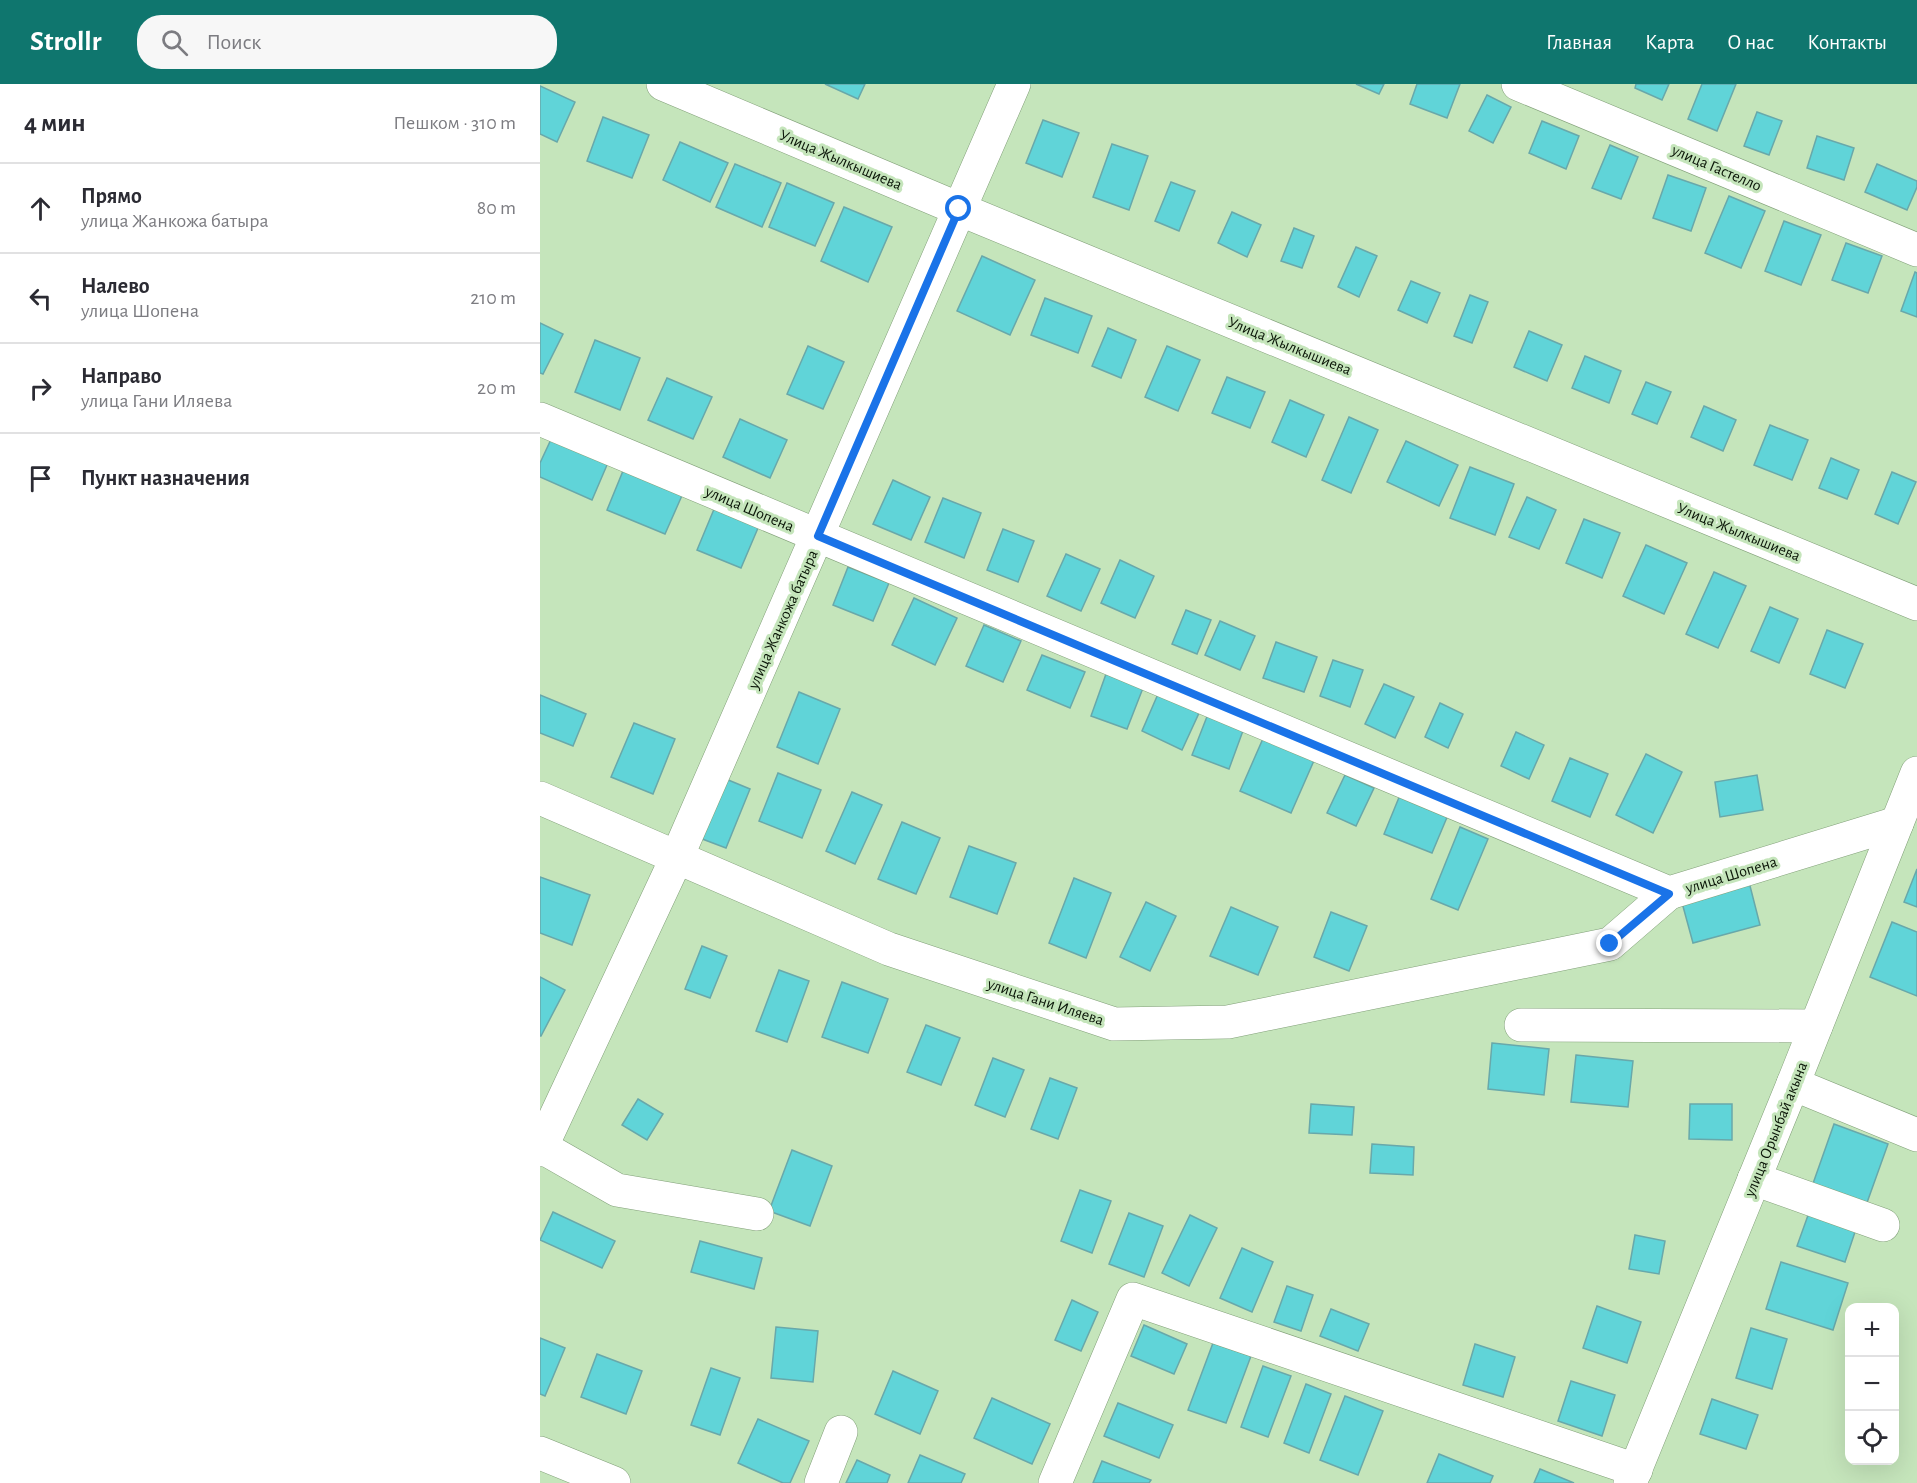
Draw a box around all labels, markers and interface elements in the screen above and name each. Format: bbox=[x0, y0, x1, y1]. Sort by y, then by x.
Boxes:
search box bbox=[137, 15, 557, 69]
icon: search bbox=[158, 26, 191, 59]
text: Strollr bbox=[30, 28, 101, 56]
text: Поиск bbox=[206, 31, 261, 53]
text: Главная bbox=[1546, 32, 1612, 53]
text: Карта bbox=[1645, 32, 1694, 53]
text: О нас bbox=[1727, 32, 1774, 53]
text: Контакты bbox=[1807, 32, 1887, 53]
text: 4 мин bbox=[24, 110, 86, 136]
text: Пешком · 310 m bbox=[393, 113, 516, 133]
street label: Улица Жылкышиева bbox=[777, 127, 904, 193]
street label: улица Гастелло bbox=[1668, 141, 1764, 195]
text: Прямо bbox=[81, 185, 142, 207]
icon: ahead bbox=[24, 192, 57, 225]
route start bbox=[945, 195, 971, 221]
text: 80 m bbox=[477, 198, 516, 218]
text: улица Жанкожа батыра bbox=[81, 211, 269, 231]
text: Налево bbox=[81, 275, 150, 297]
icon: left bbox=[24, 282, 57, 315]
text: 210 m bbox=[470, 288, 516, 308]
text: улица Шопена bbox=[81, 301, 199, 321]
street label: Улица Жылкышиева bbox=[1226, 314, 1354, 378]
text: Направо bbox=[81, 365, 162, 387]
icon: right bbox=[24, 372, 57, 405]
text: 20 m bbox=[477, 378, 516, 398]
text: улица Гани Иляева bbox=[81, 391, 232, 411]
icon: arrive bbox=[24, 462, 57, 495]
text: Пункт назначения bbox=[81, 467, 250, 489]
street label: улица Шопена bbox=[702, 483, 796, 536]
street label: Улица Жылкышиева bbox=[1675, 500, 1803, 564]
street label: улица Жанкожа батыра bbox=[745, 548, 822, 693]
street label: улица Шопена bbox=[1683, 853, 1779, 898]
route end bbox=[1596, 930, 1622, 956]
street label: улица Гани Иляева bbox=[984, 975, 1106, 1029]
street label: улица Орынбай акына bbox=[1741, 1060, 1811, 1200]
map controls bbox=[1845, 1303, 1899, 1465]
button: + bbox=[1845, 1303, 1899, 1357]
button: − bbox=[1845, 1357, 1899, 1411]
button: locate bbox=[1845, 1411, 1899, 1465]

